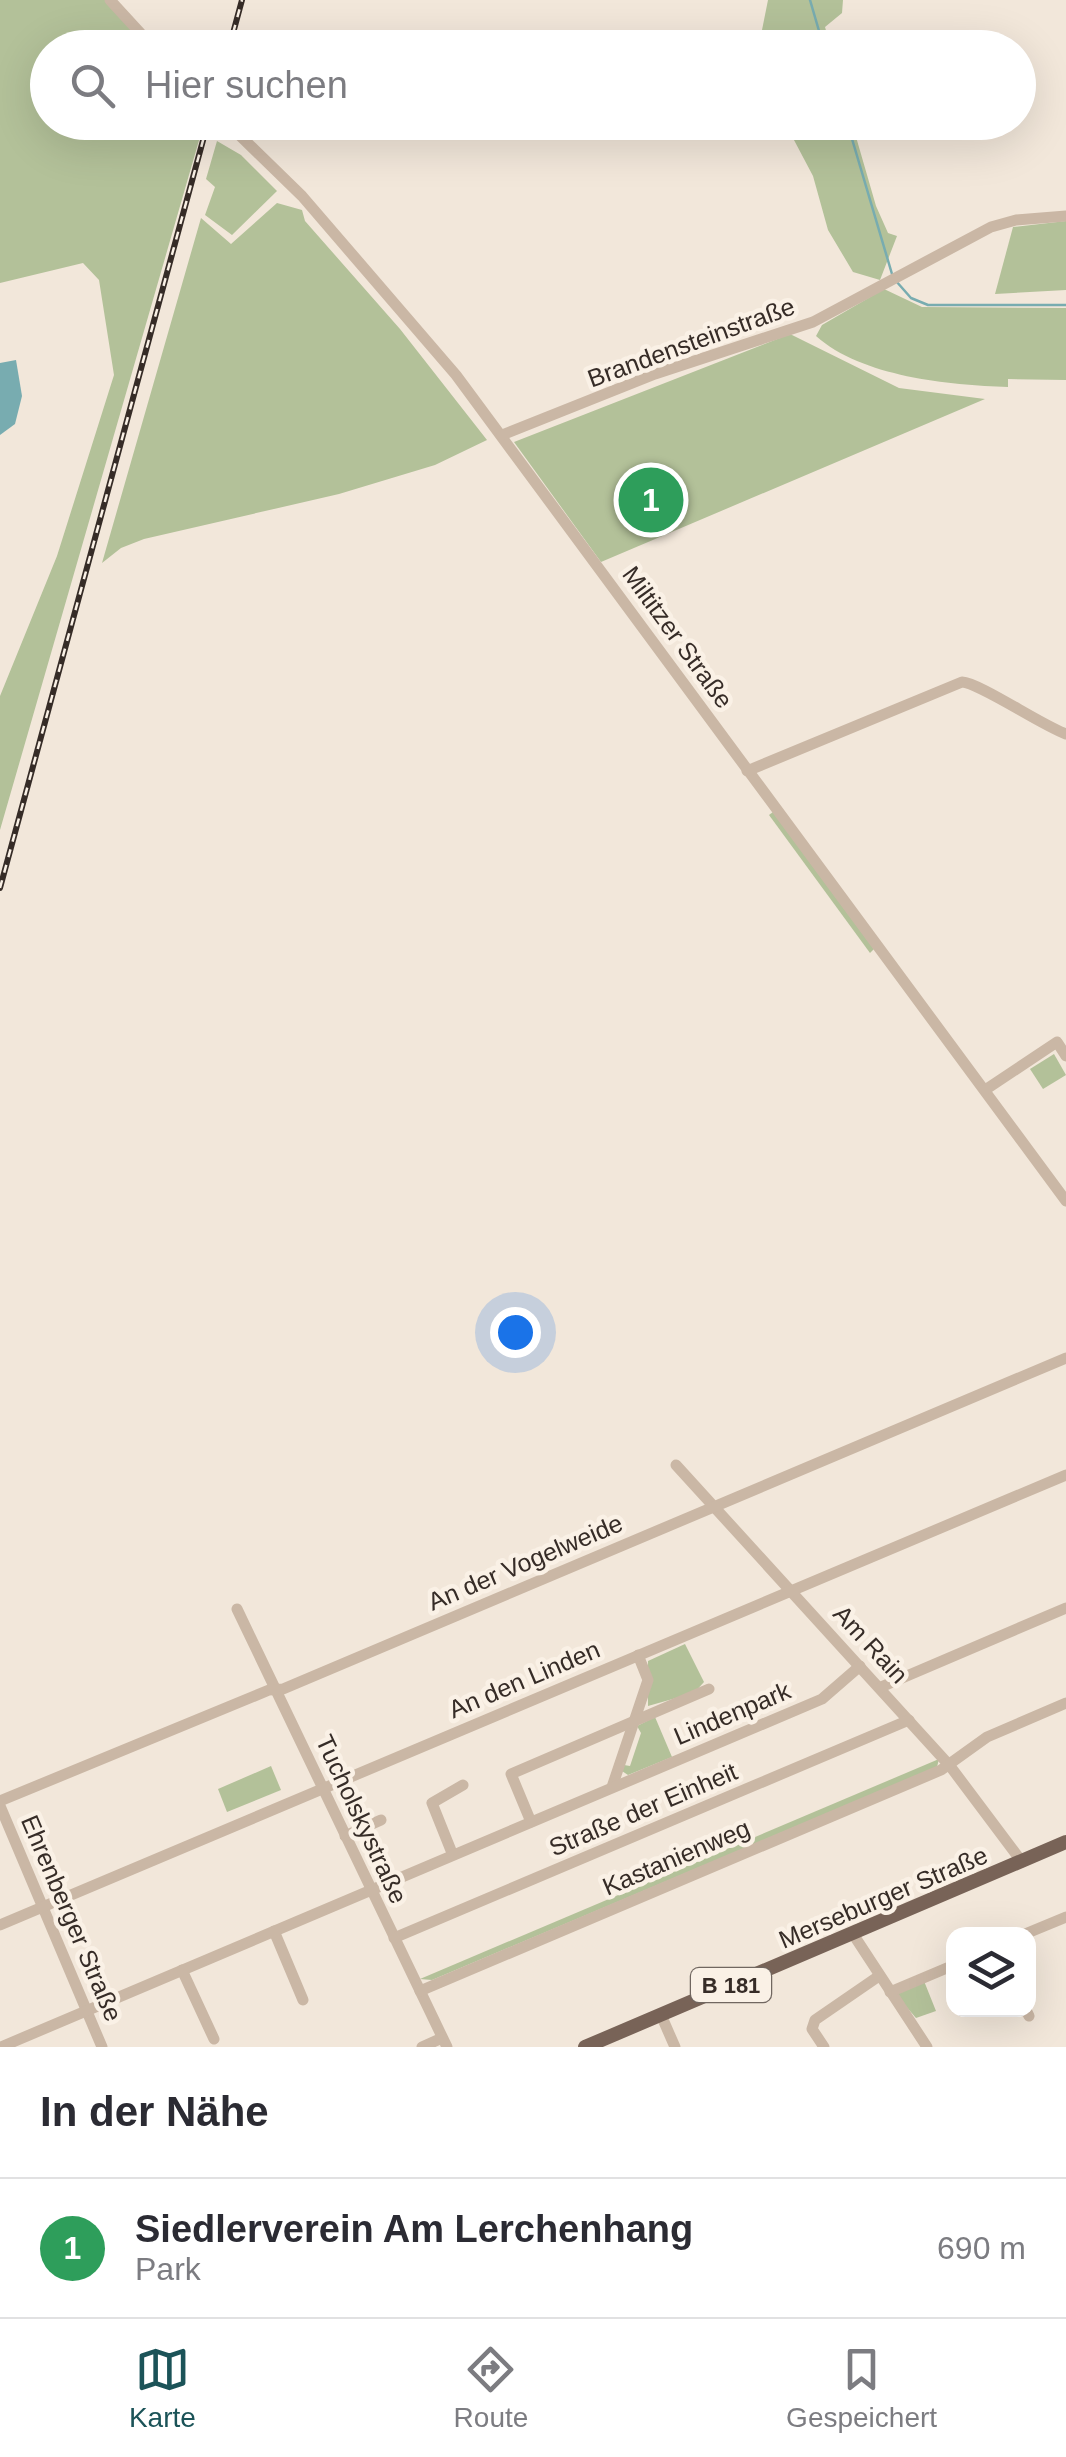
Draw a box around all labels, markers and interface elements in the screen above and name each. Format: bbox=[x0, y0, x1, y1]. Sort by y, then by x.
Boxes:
search box bbox=[30, 30, 1036, 140]
icon: search bbox=[65, 58, 120, 113]
text: Hier suchen bbox=[145, 64, 348, 106]
street label: Brandensteinstraße bbox=[584, 292, 798, 392]
pin: 1 bbox=[618, 462, 684, 538]
street label: Miltitzer Straße bbox=[617, 561, 739, 713]
your location bbox=[490, 1307, 541, 1358]
street label: An der Vogelweide bbox=[424, 1508, 626, 1616]
street label: Am Rain bbox=[828, 1599, 914, 1689]
street label: An den Linden bbox=[444, 1635, 604, 1723]
street label: Lindenpark bbox=[670, 1676, 795, 1750]
street label: Tucholskystraße bbox=[311, 1730, 413, 1908]
street label: Straße der Einheit bbox=[545, 1757, 741, 1861]
street label: Ehrenberger Straße bbox=[16, 1811, 128, 2025]
street label: Kastanienweg bbox=[598, 1813, 754, 1901]
street label: Merseburger Straße bbox=[775, 1840, 991, 1954]
map controls bbox=[946, 1927, 1036, 2017]
button: layers bbox=[946, 1927, 1036, 2017]
road number: B 181 bbox=[691, 1968, 771, 2002]
text: In der Nähe bbox=[40, 2088, 269, 2135]
text: Siedlerverein Am Lerchenhang bbox=[135, 2208, 693, 2250]
text: 1 bbox=[64, 2230, 81, 2266]
text: 690 m bbox=[937, 2230, 1026, 2266]
text: Park bbox=[135, 2251, 201, 2287]
tab: Karte bbox=[129, 2342, 196, 2434]
tab: Route bbox=[454, 2342, 528, 2434]
tab: Gespeichert bbox=[786, 2342, 937, 2434]

